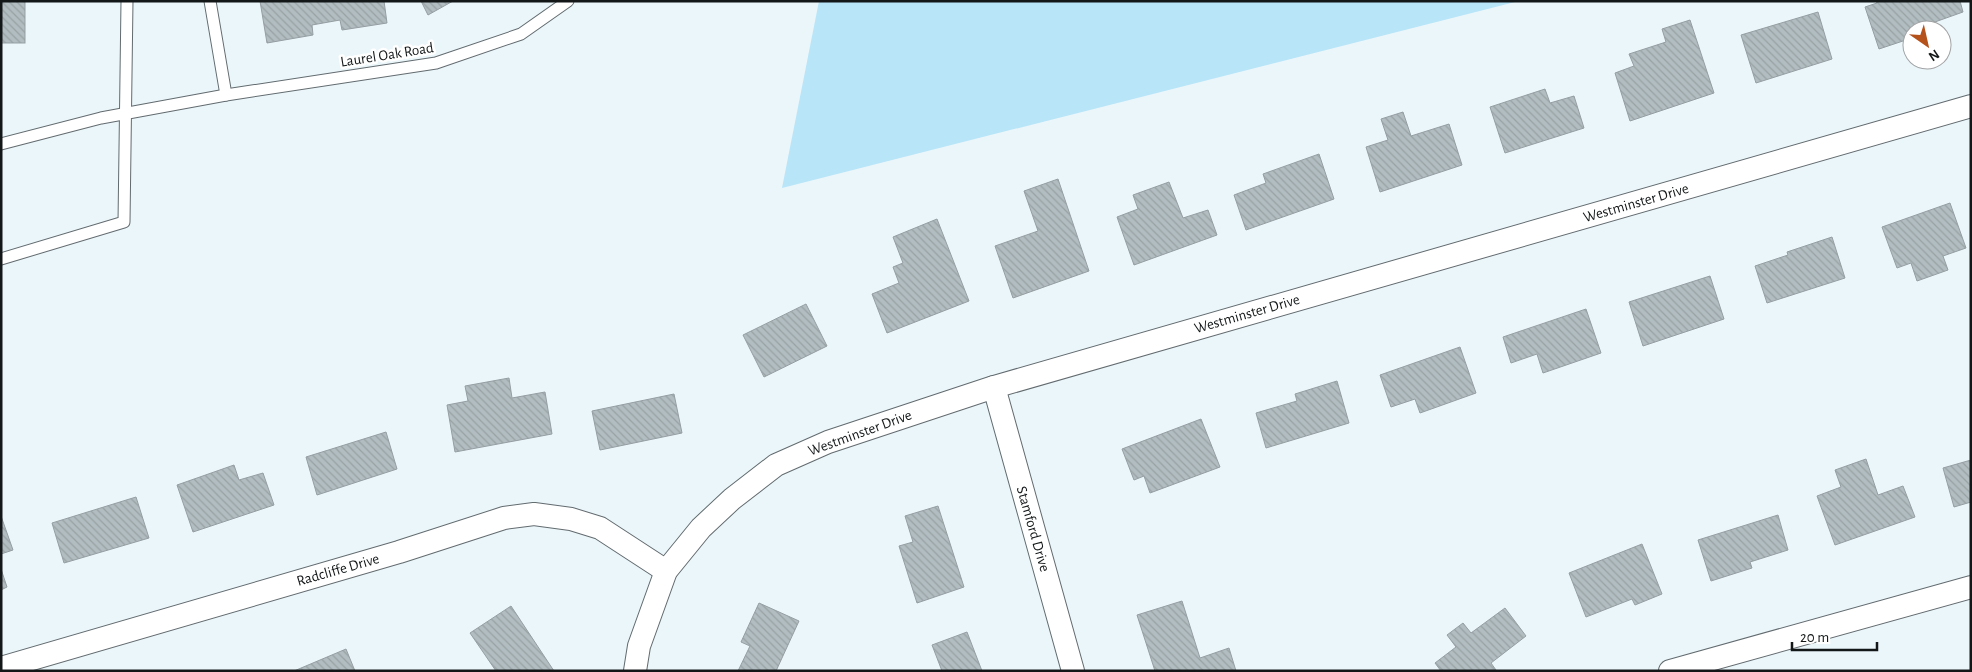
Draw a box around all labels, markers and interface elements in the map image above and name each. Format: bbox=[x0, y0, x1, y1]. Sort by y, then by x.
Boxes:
north arrow bbox=[1902, 20, 1952, 70]
street label: Laurel Oak Road bbox=[339, 40, 435, 70]
text: N bbox=[1926, 46, 1942, 63]
street label: Westminster Drive bbox=[1582, 181, 1690, 225]
street label: Westminster Drive bbox=[1193, 292, 1301, 336]
street label: Westminster Drive bbox=[806, 407, 914, 459]
street label: Stamford Drive bbox=[1014, 485, 1052, 574]
street label: Radcliffe Drive bbox=[295, 551, 381, 589]
scale bar bbox=[1792, 620, 1877, 652]
text: 20 m bbox=[1800, 630, 1829, 645]

